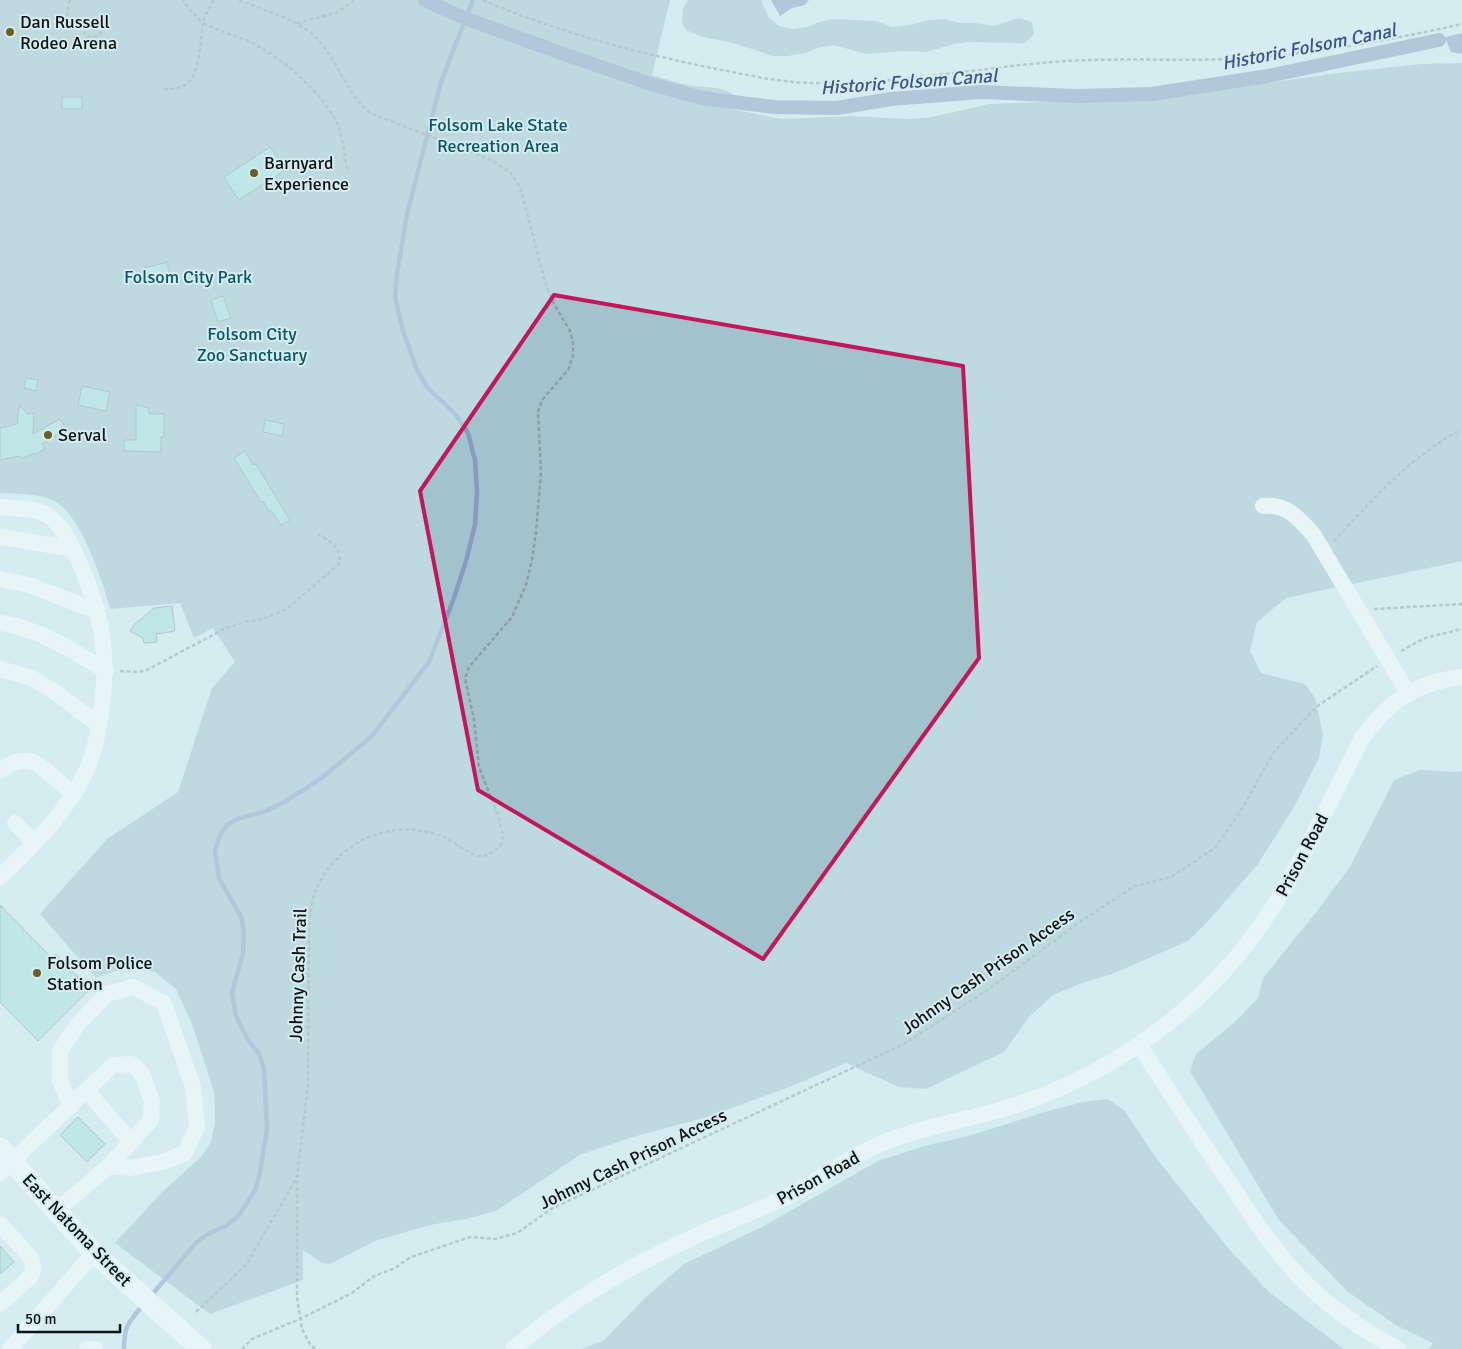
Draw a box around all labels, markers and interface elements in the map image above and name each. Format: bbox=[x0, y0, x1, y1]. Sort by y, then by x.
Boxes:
place label: Dan Russell Rodeo Arena bbox=[20, 11, 117, 54]
water label: Historic Folsom Canal bbox=[1220, 18, 1400, 76]
marker: Dan Russell Rodeo Arena bbox=[4, 26, 16, 38]
water label: Historic Folsom Canal bbox=[820, 64, 1000, 100]
park label: Folsom Lake State Recreation Area bbox=[428, 114, 568, 157]
place label: Barnyard Experience bbox=[264, 152, 349, 195]
marker: Barnyard Experience bbox=[248, 167, 260, 179]
park label: Folsom City Park bbox=[124, 266, 252, 288]
park label: Folsom City Zoo Sanctuary bbox=[197, 323, 308, 366]
place label: Serval bbox=[58, 424, 107, 446]
marker: Serval bbox=[42, 429, 54, 441]
street label: Prison Road bbox=[1271, 810, 1333, 900]
street label: Johnny Cash Prison Access bbox=[897, 903, 1079, 1039]
street label: Johnny Cash Trail bbox=[285, 908, 311, 1042]
place label: Folsom Police Station bbox=[47, 952, 153, 995]
marker: Folsom Police Station bbox=[31, 967, 43, 979]
street label: Johnny Cash Prison Access bbox=[536, 1104, 730, 1214]
street label: Prison Road bbox=[773, 1146, 863, 1210]
street label: East Natoma Street bbox=[18, 1169, 136, 1291]
scale bar bbox=[18, 1302, 120, 1334]
text: 50 m bbox=[25, 1310, 56, 1328]

